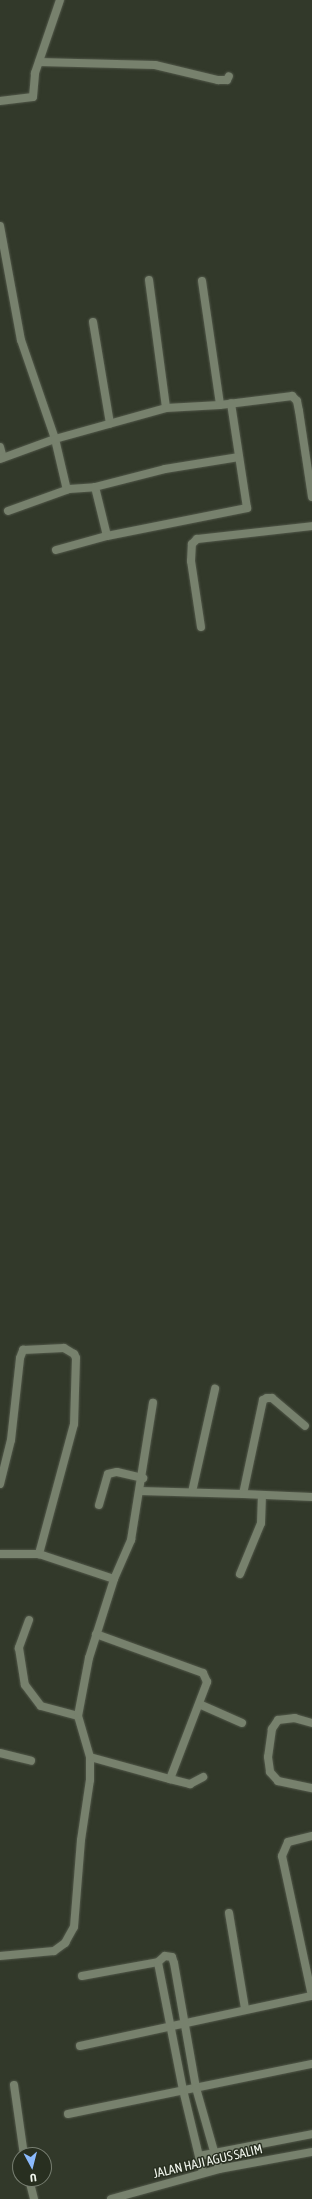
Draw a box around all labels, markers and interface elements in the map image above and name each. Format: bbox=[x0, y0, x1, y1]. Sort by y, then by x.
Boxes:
street label: JALAN HAJI AGUS SALIM bbox=[152, 2142, 264, 2182]
north arrow bbox=[12, 2147, 52, 2187]
text: U bbox=[29, 2172, 37, 2184]

